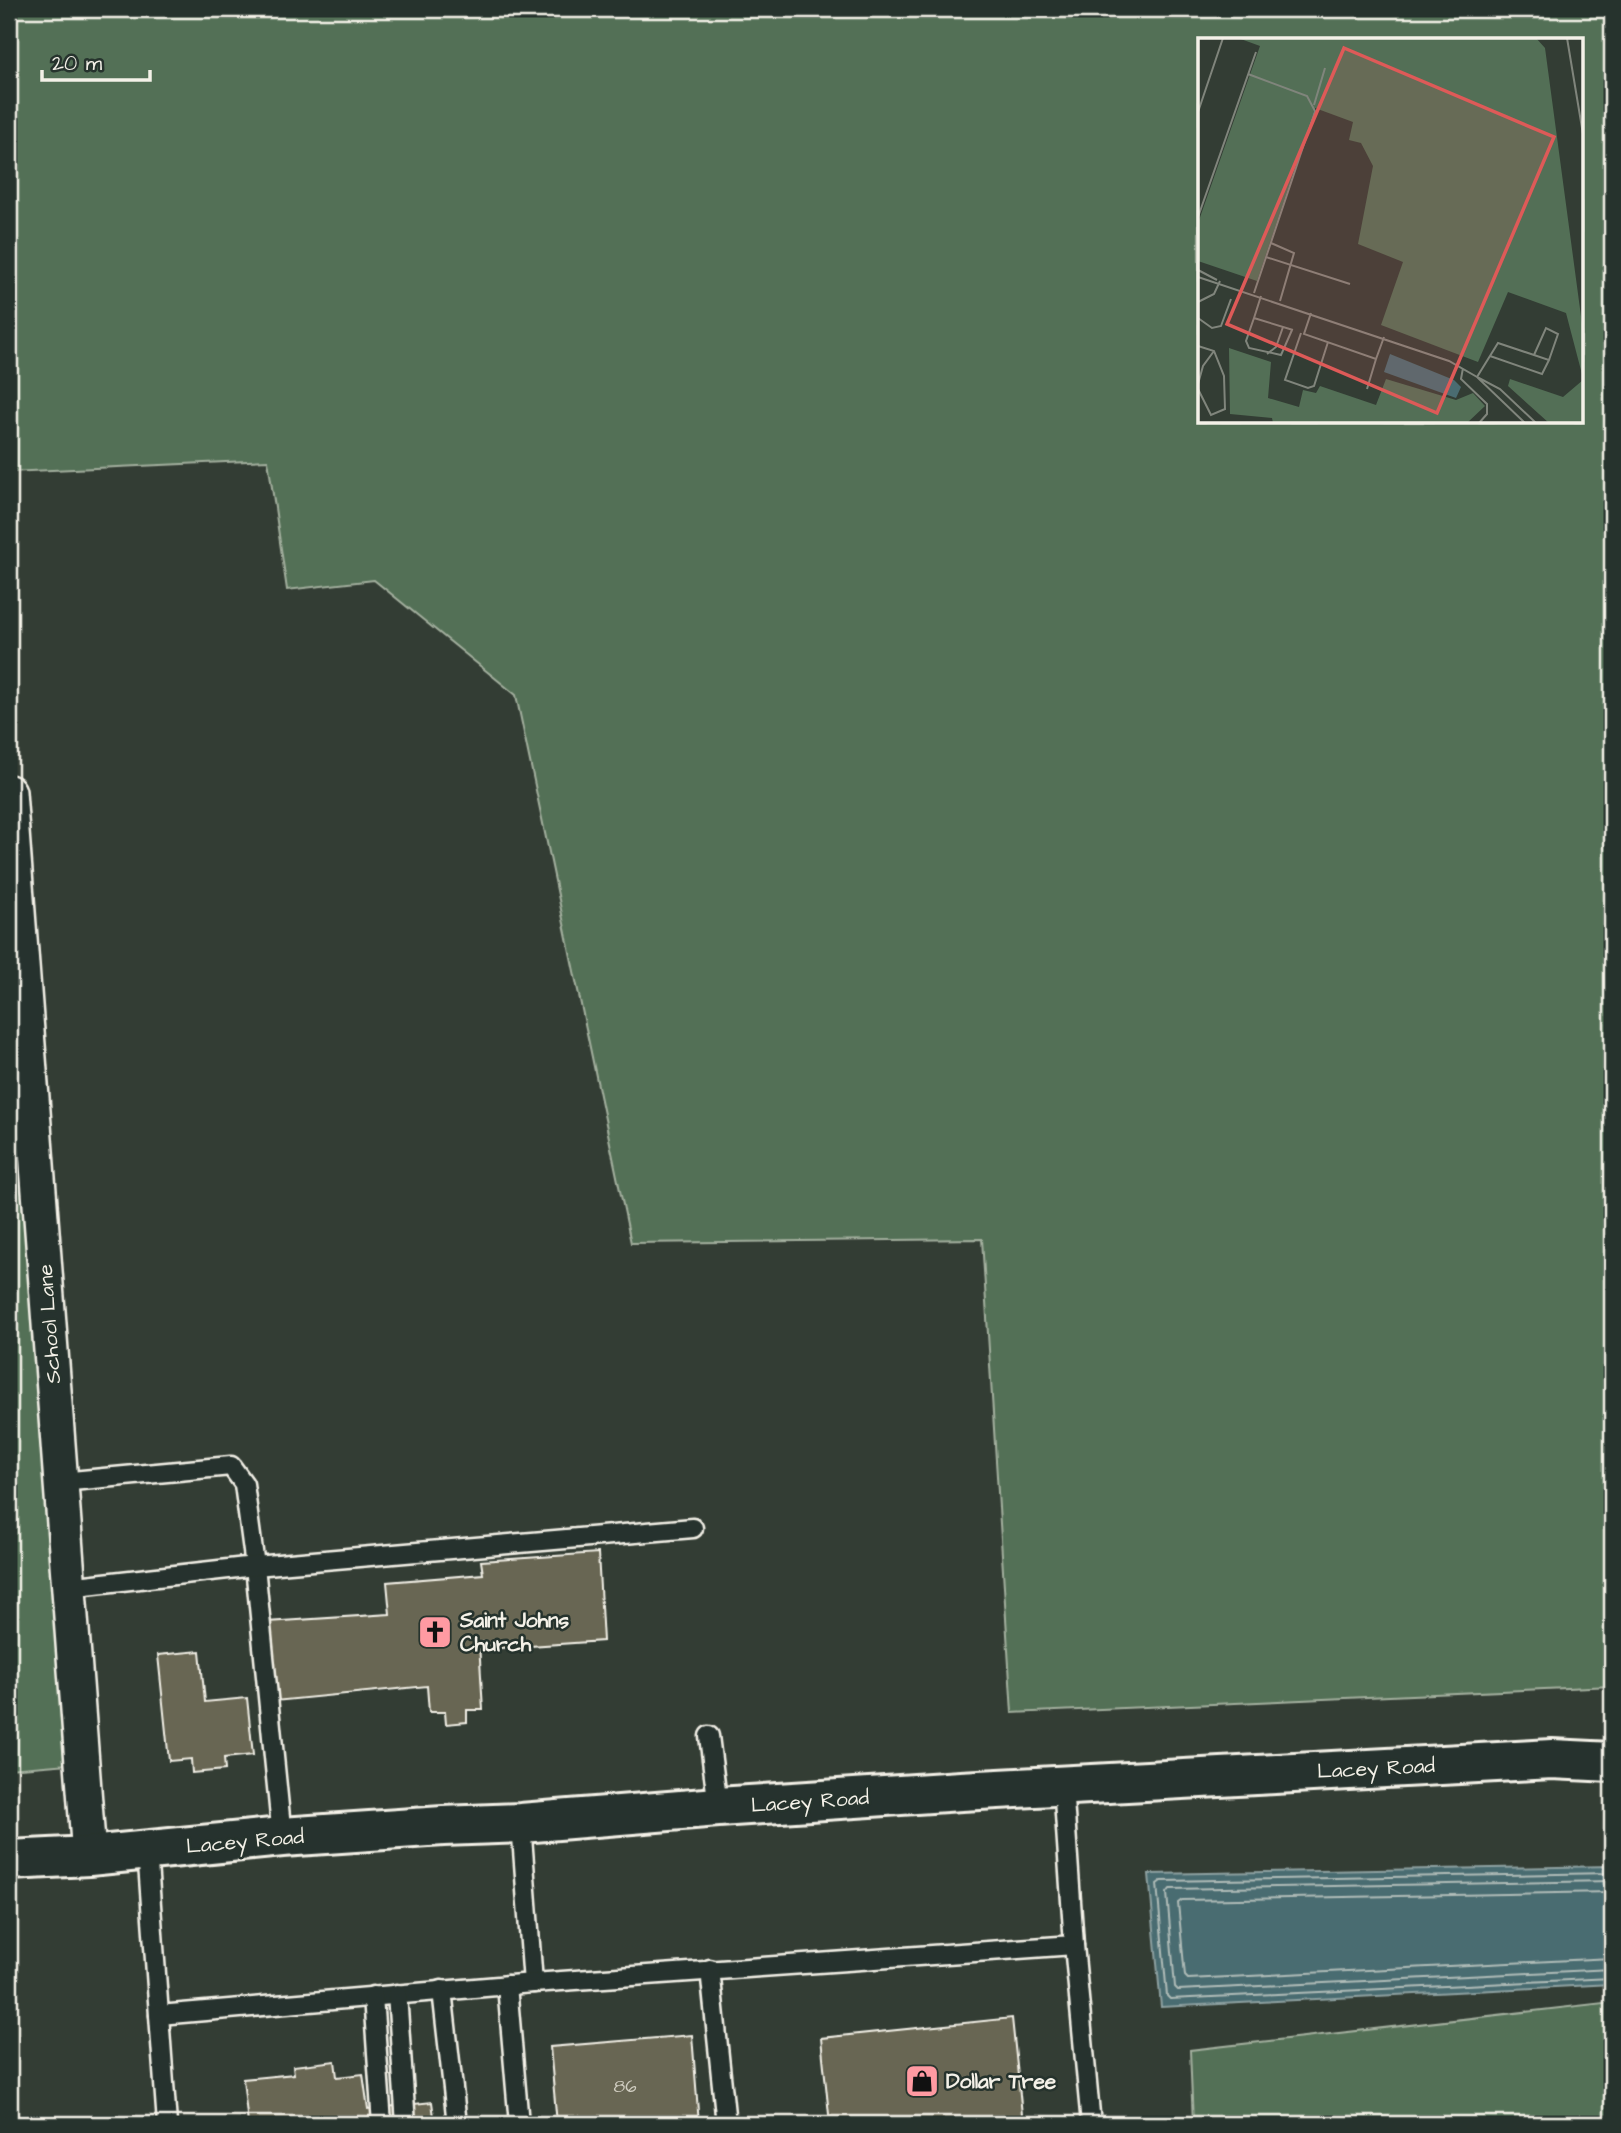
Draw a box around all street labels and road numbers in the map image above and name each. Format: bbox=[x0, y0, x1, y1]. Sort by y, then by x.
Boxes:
street label: School Lane bbox=[31, 1263, 68, 1385]
street label: Lacey Road bbox=[1316, 1751, 1436, 1788]
street label: Lacey Road bbox=[750, 1783, 870, 1822]
street label: Lacey Road bbox=[185, 1822, 306, 1863]

